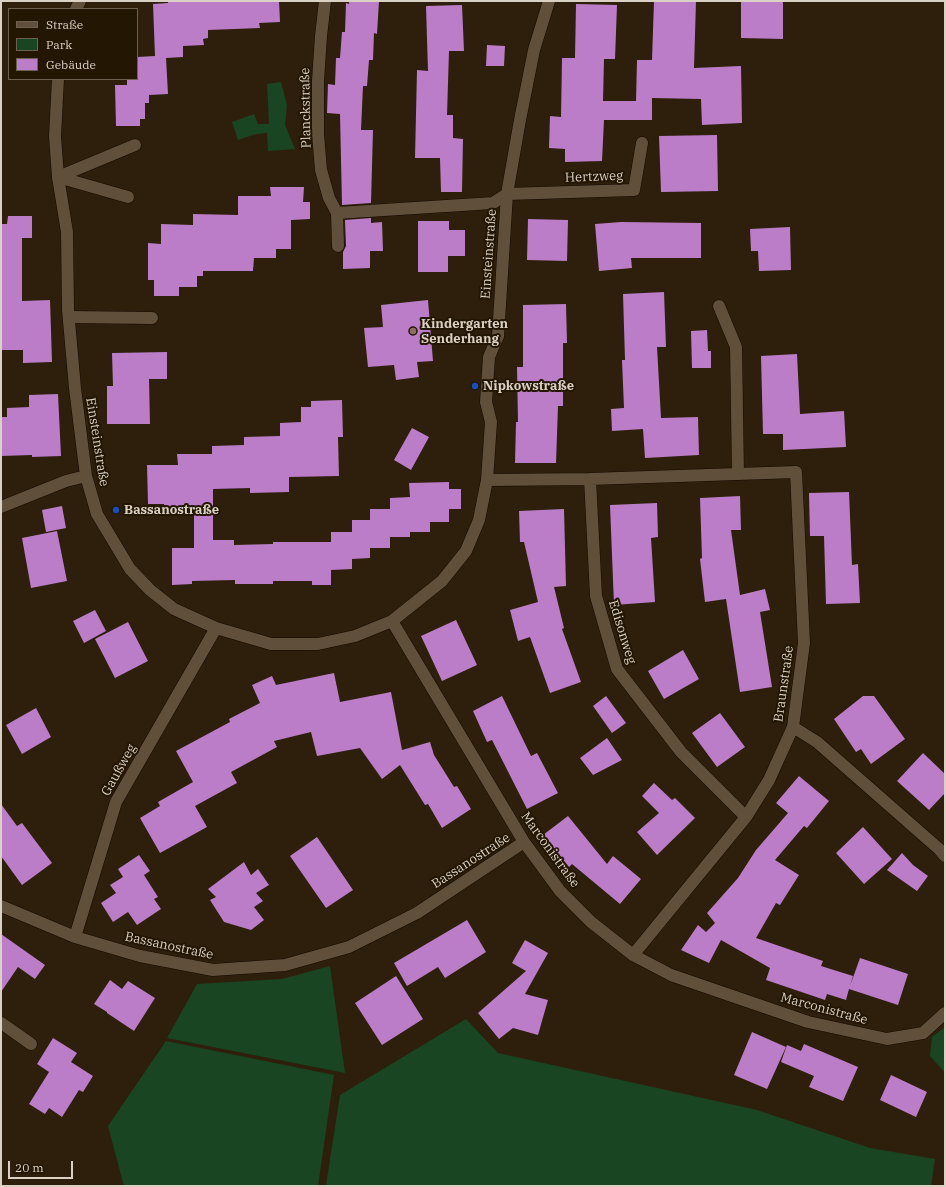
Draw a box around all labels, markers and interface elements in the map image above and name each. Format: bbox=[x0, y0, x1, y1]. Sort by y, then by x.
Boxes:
legend bbox=[8, 8, 138, 80]
text: Straße bbox=[46, 17, 83, 32]
text: Park bbox=[46, 37, 72, 52]
text: Gebäude bbox=[46, 57, 96, 72]
street label: Planckstraße bbox=[297, 68, 315, 148]
street label: Hertzweg bbox=[565, 168, 623, 186]
street label: Einsteinstraße bbox=[478, 209, 500, 299]
place label: Kindergarten Senderhang bbox=[421, 316, 508, 347]
marker: Kindergarten Senderhang bbox=[408, 326, 418, 336]
place label: Nipkowstraße bbox=[483, 378, 574, 394]
marker: Nipkowstraße bbox=[470, 381, 480, 391]
street label: Einsteinstraße bbox=[82, 396, 112, 488]
place label: Bassanostraße bbox=[124, 502, 219, 518]
marker: Bassanostraße bbox=[111, 505, 121, 515]
street label: Edisonweg bbox=[605, 598, 639, 666]
street label: Braunstraße bbox=[771, 645, 797, 723]
street label: Gaußweg bbox=[98, 741, 140, 799]
street label: Marconistraße bbox=[517, 809, 583, 891]
street label: Bassanostraße bbox=[429, 830, 513, 892]
street label: Bassanostraße bbox=[123, 929, 215, 963]
street label: Marconistraße bbox=[779, 990, 869, 1028]
scale bar bbox=[10, 1153, 75, 1179]
text: 20 m bbox=[15, 1160, 44, 1175]

